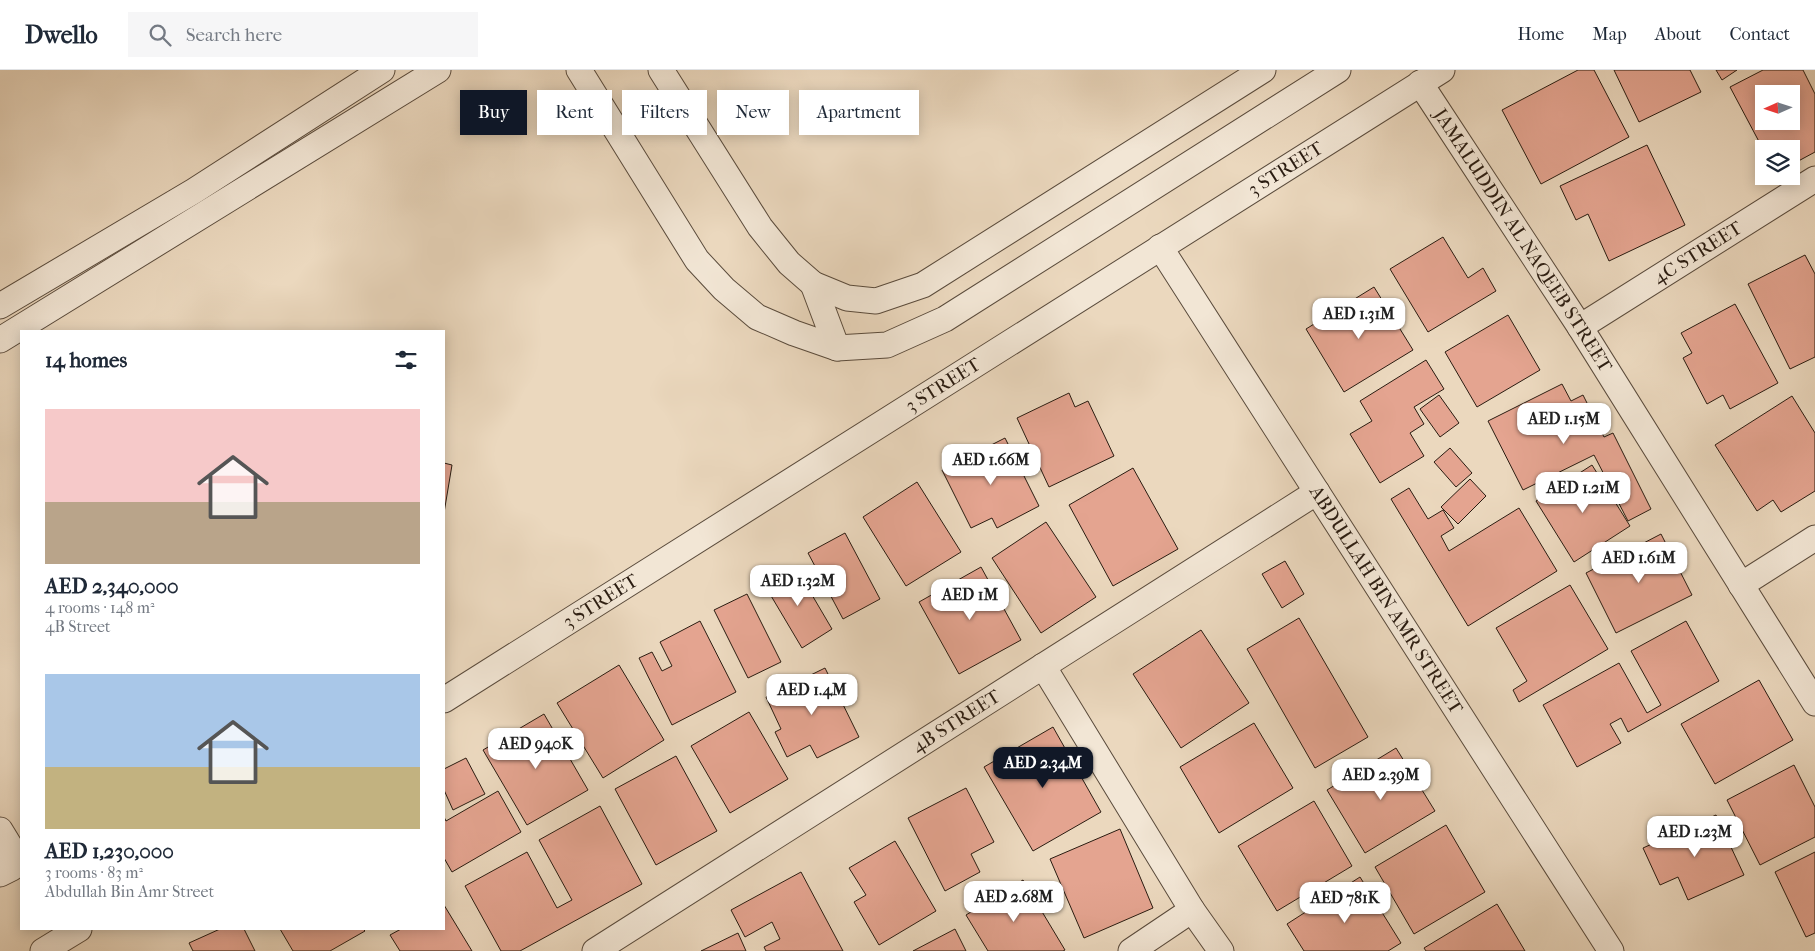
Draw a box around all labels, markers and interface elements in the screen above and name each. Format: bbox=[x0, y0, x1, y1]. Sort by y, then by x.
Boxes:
search box bbox=[128, 12, 478, 57]
text: Dwello bbox=[25, 21, 98, 49]
icon: search bbox=[146, 21, 174, 49]
text: Search here bbox=[186, 24, 282, 46]
text: Home bbox=[1517, 24, 1564, 45]
text: Map bbox=[1592, 24, 1627, 45]
text: About bbox=[1655, 24, 1701, 45]
text: Contact bbox=[1729, 24, 1790, 45]
north arrow bbox=[1755, 85, 1800, 130]
map controls bbox=[1755, 85, 1800, 185]
chip: Buy bbox=[460, 90, 527, 135]
chip: Rent bbox=[537, 90, 612, 135]
chip: Filters bbox=[622, 90, 707, 135]
chip: New bbox=[717, 90, 789, 135]
chip: Apartment bbox=[799, 90, 919, 135]
street label: JAMALUDDIN AL NAQEEB STREET bbox=[1428, 103, 1616, 376]
street label: 3 STREET bbox=[1244, 137, 1327, 201]
button: layers bbox=[1755, 140, 1800, 185]
street label: 4C STREET bbox=[1649, 217, 1746, 289]
pin: AED 1.31M bbox=[1302, 298, 1416, 340]
text: AED 1.31M bbox=[1323, 304, 1395, 323]
icon: filters bbox=[392, 346, 420, 374]
text: 14 homes bbox=[45, 348, 127, 372]
street label: 3 STREET bbox=[901, 353, 985, 417]
pin: AED 1.15M bbox=[1507, 402, 1621, 445]
text: AED 1.15M bbox=[1528, 409, 1600, 428]
icon: home bbox=[188, 442, 278, 532]
pin: AED 1.66M bbox=[934, 444, 1048, 486]
text: AED 1.66M bbox=[953, 450, 1029, 469]
pin: AED 1.21M bbox=[1526, 472, 1640, 514]
text: AED 1.21M bbox=[1546, 478, 1620, 497]
street label: ABDULLAH BIN AMR STREET bbox=[1304, 481, 1467, 718]
pin: AED 1.61M bbox=[1582, 542, 1696, 584]
text: AED 1.61M bbox=[1602, 548, 1676, 567]
pin: AED 1.32M bbox=[741, 564, 855, 607]
street label: 3 STREET bbox=[559, 569, 642, 633]
text: AED 1.32M bbox=[761, 571, 835, 590]
text: AED 2,340,000 bbox=[45, 574, 179, 598]
pin: AED 1M bbox=[929, 578, 1011, 621]
text: AED 1M bbox=[942, 585, 998, 604]
text: 4 rooms · 148 m² bbox=[45, 598, 154, 617]
text: 4B Street bbox=[45, 617, 111, 636]
pin: AED 1.4M bbox=[760, 674, 864, 716]
text: AED 1.4M bbox=[777, 680, 847, 699]
street label: 4B STREET bbox=[908, 685, 1004, 758]
icon: home bbox=[188, 707, 278, 797]
pin: AED 940K bbox=[484, 728, 588, 770]
text: AED 940K bbox=[499, 734, 573, 753]
pin: AED 2.34M bbox=[986, 746, 1100, 789]
text: AED 2.34M bbox=[1004, 753, 1082, 772]
pin: AED 2.39M bbox=[1324, 758, 1438, 801]
text: AED 2.39M bbox=[1343, 765, 1419, 784]
pin: AED 1.23M bbox=[1638, 816, 1752, 858]
text: AED 1.23M bbox=[1658, 822, 1732, 841]
text: AED 1,230,000 bbox=[45, 839, 174, 863]
text: 3 rooms · 83 m² bbox=[45, 863, 143, 882]
pin: AED 2.68M bbox=[957, 880, 1071, 923]
text: Abdullah Bin Amr Street bbox=[45, 882, 214, 901]
pin: AED 781K bbox=[1293, 882, 1397, 924]
text: AED 2.68M bbox=[975, 887, 1053, 906]
text: AED 781K bbox=[1311, 888, 1379, 907]

